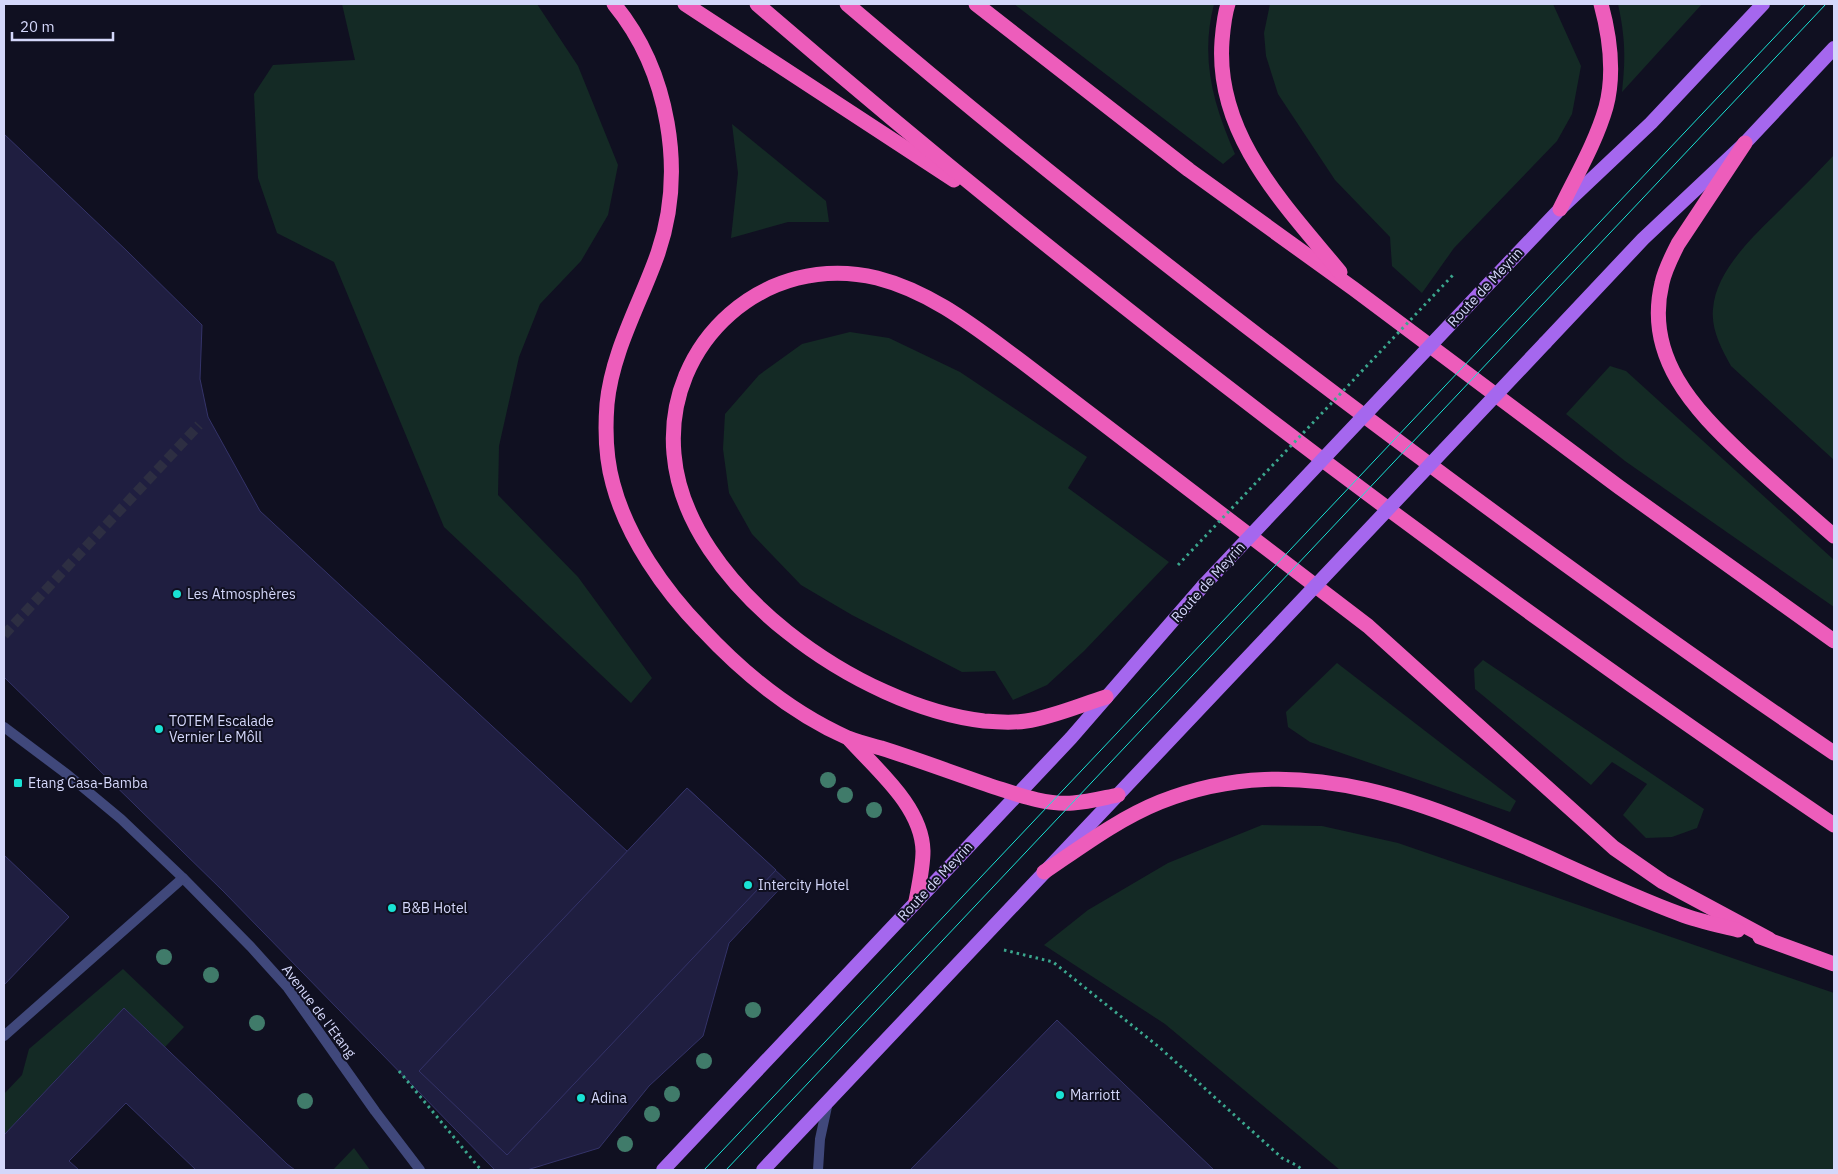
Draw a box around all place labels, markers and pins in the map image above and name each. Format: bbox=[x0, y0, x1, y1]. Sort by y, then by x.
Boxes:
place label: Les Atmosphères bbox=[187, 585, 296, 603]
marker: Les Atmosphères bbox=[171, 588, 183, 600]
place label: TOTEM Escalade Vernier Le Môll bbox=[169, 712, 274, 746]
marker: TOTEM Escalade Vernier Le Môll bbox=[153, 723, 165, 735]
place label: Etang Casa-Bamba bbox=[28, 774, 148, 792]
marker: Etang Casa-Bamba bbox=[12, 777, 24, 789]
place label: Intercity Hotel bbox=[758, 876, 849, 894]
marker: Intercity Hotel bbox=[742, 879, 754, 891]
place label: B&B Hotel bbox=[402, 899, 468, 917]
marker: B&B Hotel bbox=[386, 902, 398, 914]
place label: Marriott bbox=[1070, 1086, 1120, 1104]
place label: Adina bbox=[591, 1089, 628, 1107]
marker: Marriott bbox=[1054, 1089, 1066, 1101]
marker: Adina bbox=[575, 1092, 587, 1104]

